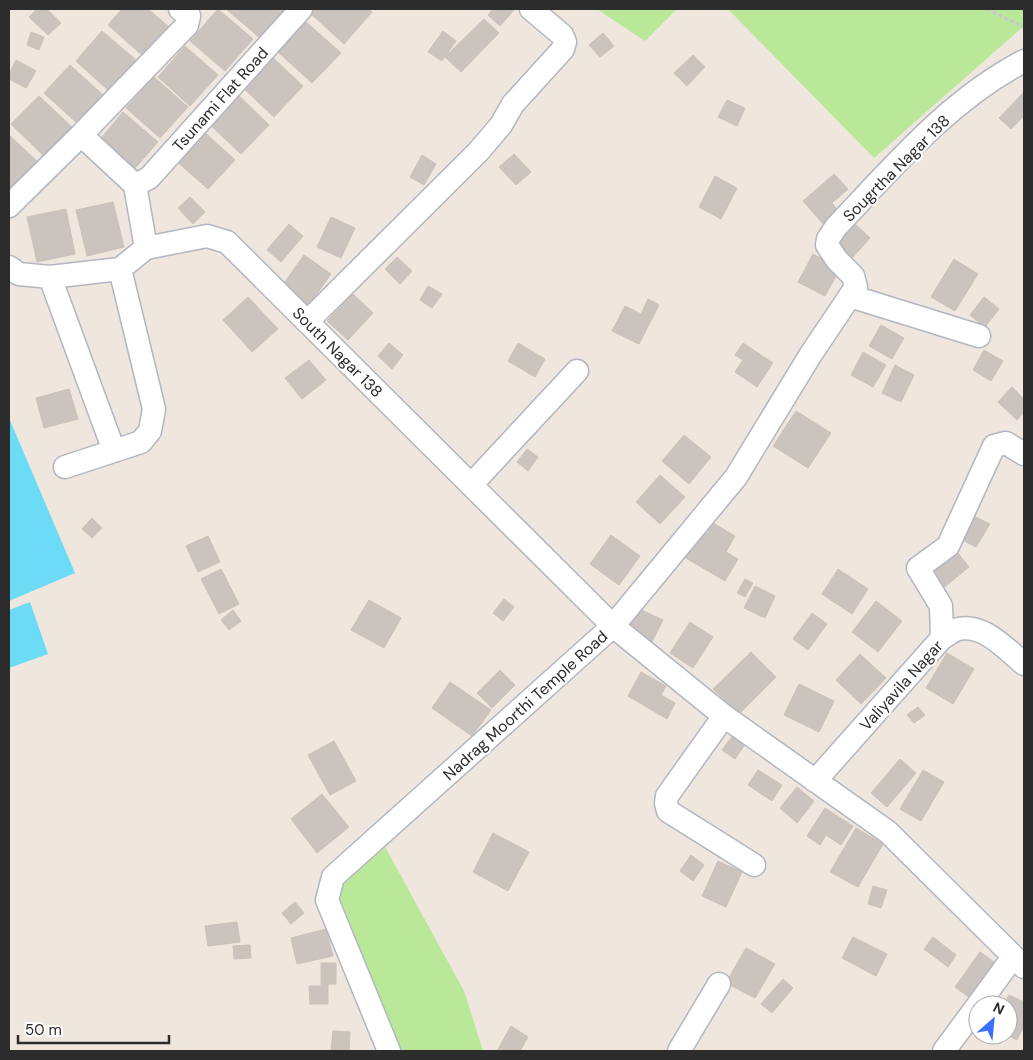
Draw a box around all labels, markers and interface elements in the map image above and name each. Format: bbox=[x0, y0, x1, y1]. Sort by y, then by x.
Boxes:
street label: Tsunami Flat Road bbox=[168, 43, 273, 156]
street label: Sougrtha Nagar 138 bbox=[838, 110, 954, 226]
street label: South Nagar 138 bbox=[288, 303, 387, 402]
street label: Nadrag Moorthi Temple Road bbox=[439, 626, 612, 785]
street label: Valiyavila Nagar bbox=[855, 636, 948, 735]
north arrow bbox=[968, 995, 1018, 1045]
text: N bbox=[990, 998, 1008, 1019]
scale bar bbox=[18, 1012, 169, 1044]
text: 50 m bbox=[25, 1020, 62, 1040]

